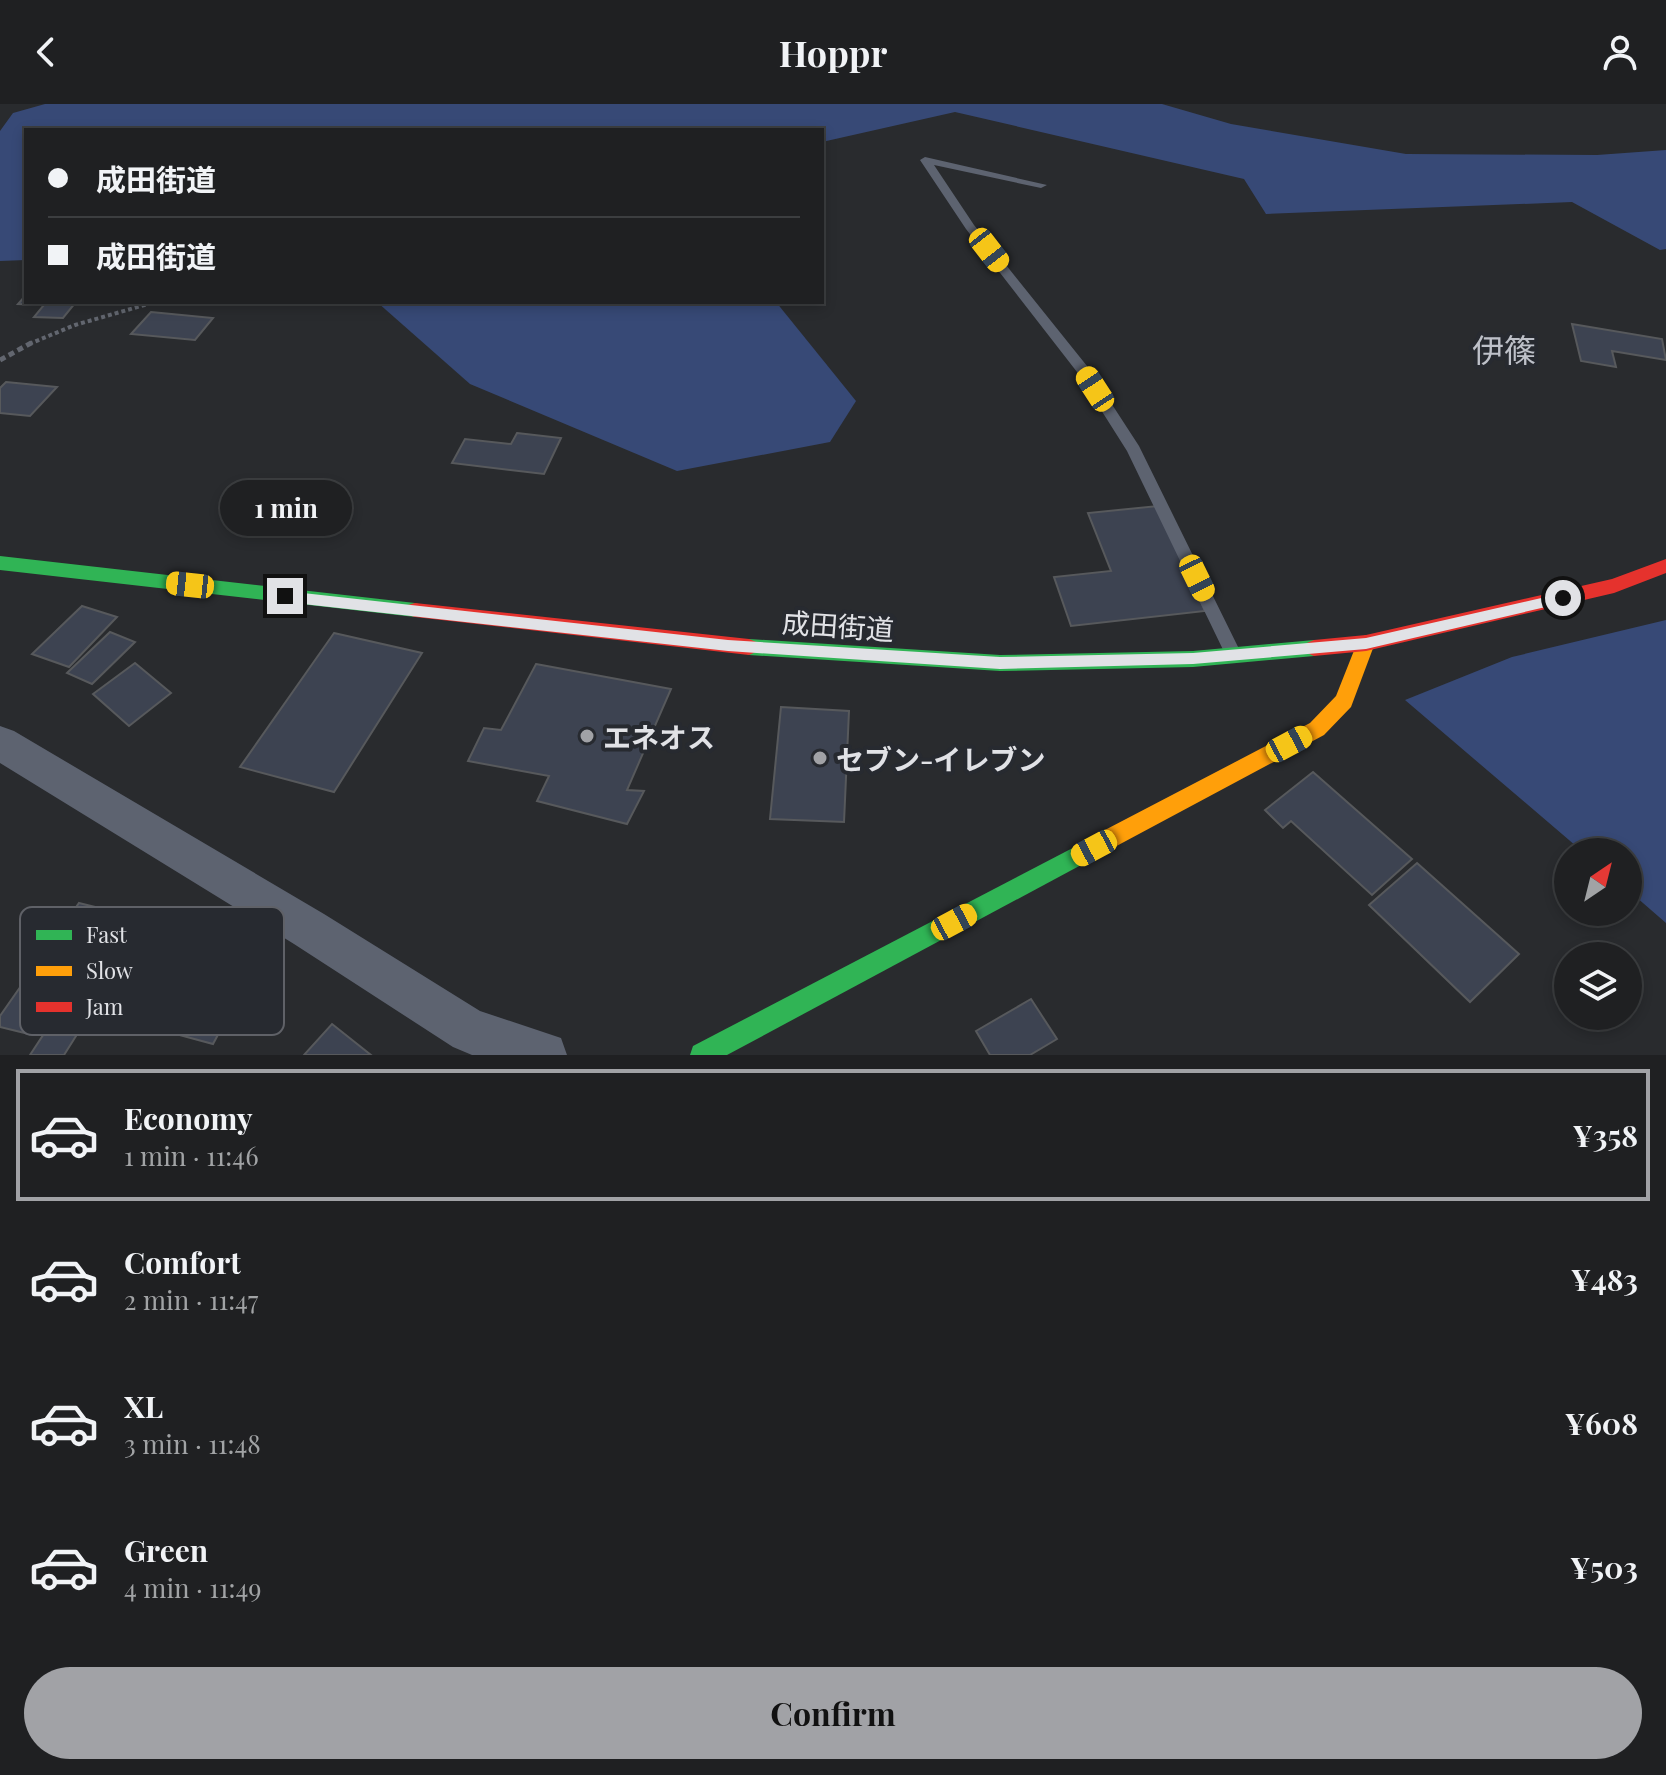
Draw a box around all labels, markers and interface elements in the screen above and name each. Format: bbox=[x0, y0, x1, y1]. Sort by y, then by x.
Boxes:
text: Hoppr bbox=[779, 28, 887, 76]
icon: back bbox=[24, 30, 68, 74]
icon: person bbox=[1598, 30, 1642, 74]
text: 成田街道 bbox=[96, 159, 216, 199]
car bbox=[965, 224, 1013, 276]
text: 成田街道 bbox=[96, 236, 216, 276]
district label: 伊篠 bbox=[1472, 327, 1536, 370]
car bbox=[1072, 362, 1118, 416]
callout: 1 min bbox=[219, 480, 351, 536]
text: 1 min bbox=[254, 490, 318, 525]
car bbox=[1176, 551, 1218, 605]
car bbox=[165, 571, 215, 599]
route end bbox=[267, 578, 303, 614]
route start bbox=[1545, 580, 1581, 616]
street label: 成田街道 bbox=[781, 603, 895, 647]
place label: エネオス bbox=[603, 718, 715, 755]
car bbox=[1262, 722, 1316, 766]
marker: エネオス bbox=[578, 727, 596, 745]
place label: セブン-イレブン bbox=[836, 740, 1045, 777]
marker: セブン-イレブン bbox=[811, 749, 829, 767]
car bbox=[1067, 826, 1121, 870]
north arrow bbox=[1554, 838, 1642, 926]
map controls bbox=[1554, 838, 1642, 1030]
car bbox=[927, 900, 981, 944]
legend bbox=[20, 907, 284, 1035]
text: Fast bbox=[86, 919, 128, 949]
button: layers bbox=[1554, 942, 1642, 1030]
text: Slow bbox=[86, 955, 133, 985]
text: Jam bbox=[85, 991, 124, 1021]
text: Economy bbox=[124, 1098, 253, 1138]
icon: car bbox=[28, 1099, 100, 1171]
text: ¥358 bbox=[1572, 1115, 1638, 1155]
text: 1 min · 11:46 bbox=[124, 1138, 259, 1173]
text: Comfort bbox=[124, 1242, 241, 1282]
icon: car bbox=[28, 1243, 100, 1315]
text: ¥483 bbox=[1571, 1259, 1638, 1299]
text: 2 min · 11:47 bbox=[124, 1282, 258, 1317]
text: XL bbox=[124, 1386, 163, 1426]
icon: car bbox=[28, 1387, 100, 1459]
text: ¥608 bbox=[1565, 1403, 1638, 1443]
text: 3 min · 11:48 bbox=[124, 1426, 261, 1461]
text: Green bbox=[124, 1530, 208, 1570]
icon: car bbox=[28, 1531, 100, 1603]
text: ¥503 bbox=[1570, 1547, 1638, 1587]
text: 4 min · 11:49 bbox=[124, 1570, 262, 1605]
button: Confirm bbox=[24, 1667, 1642, 1759]

